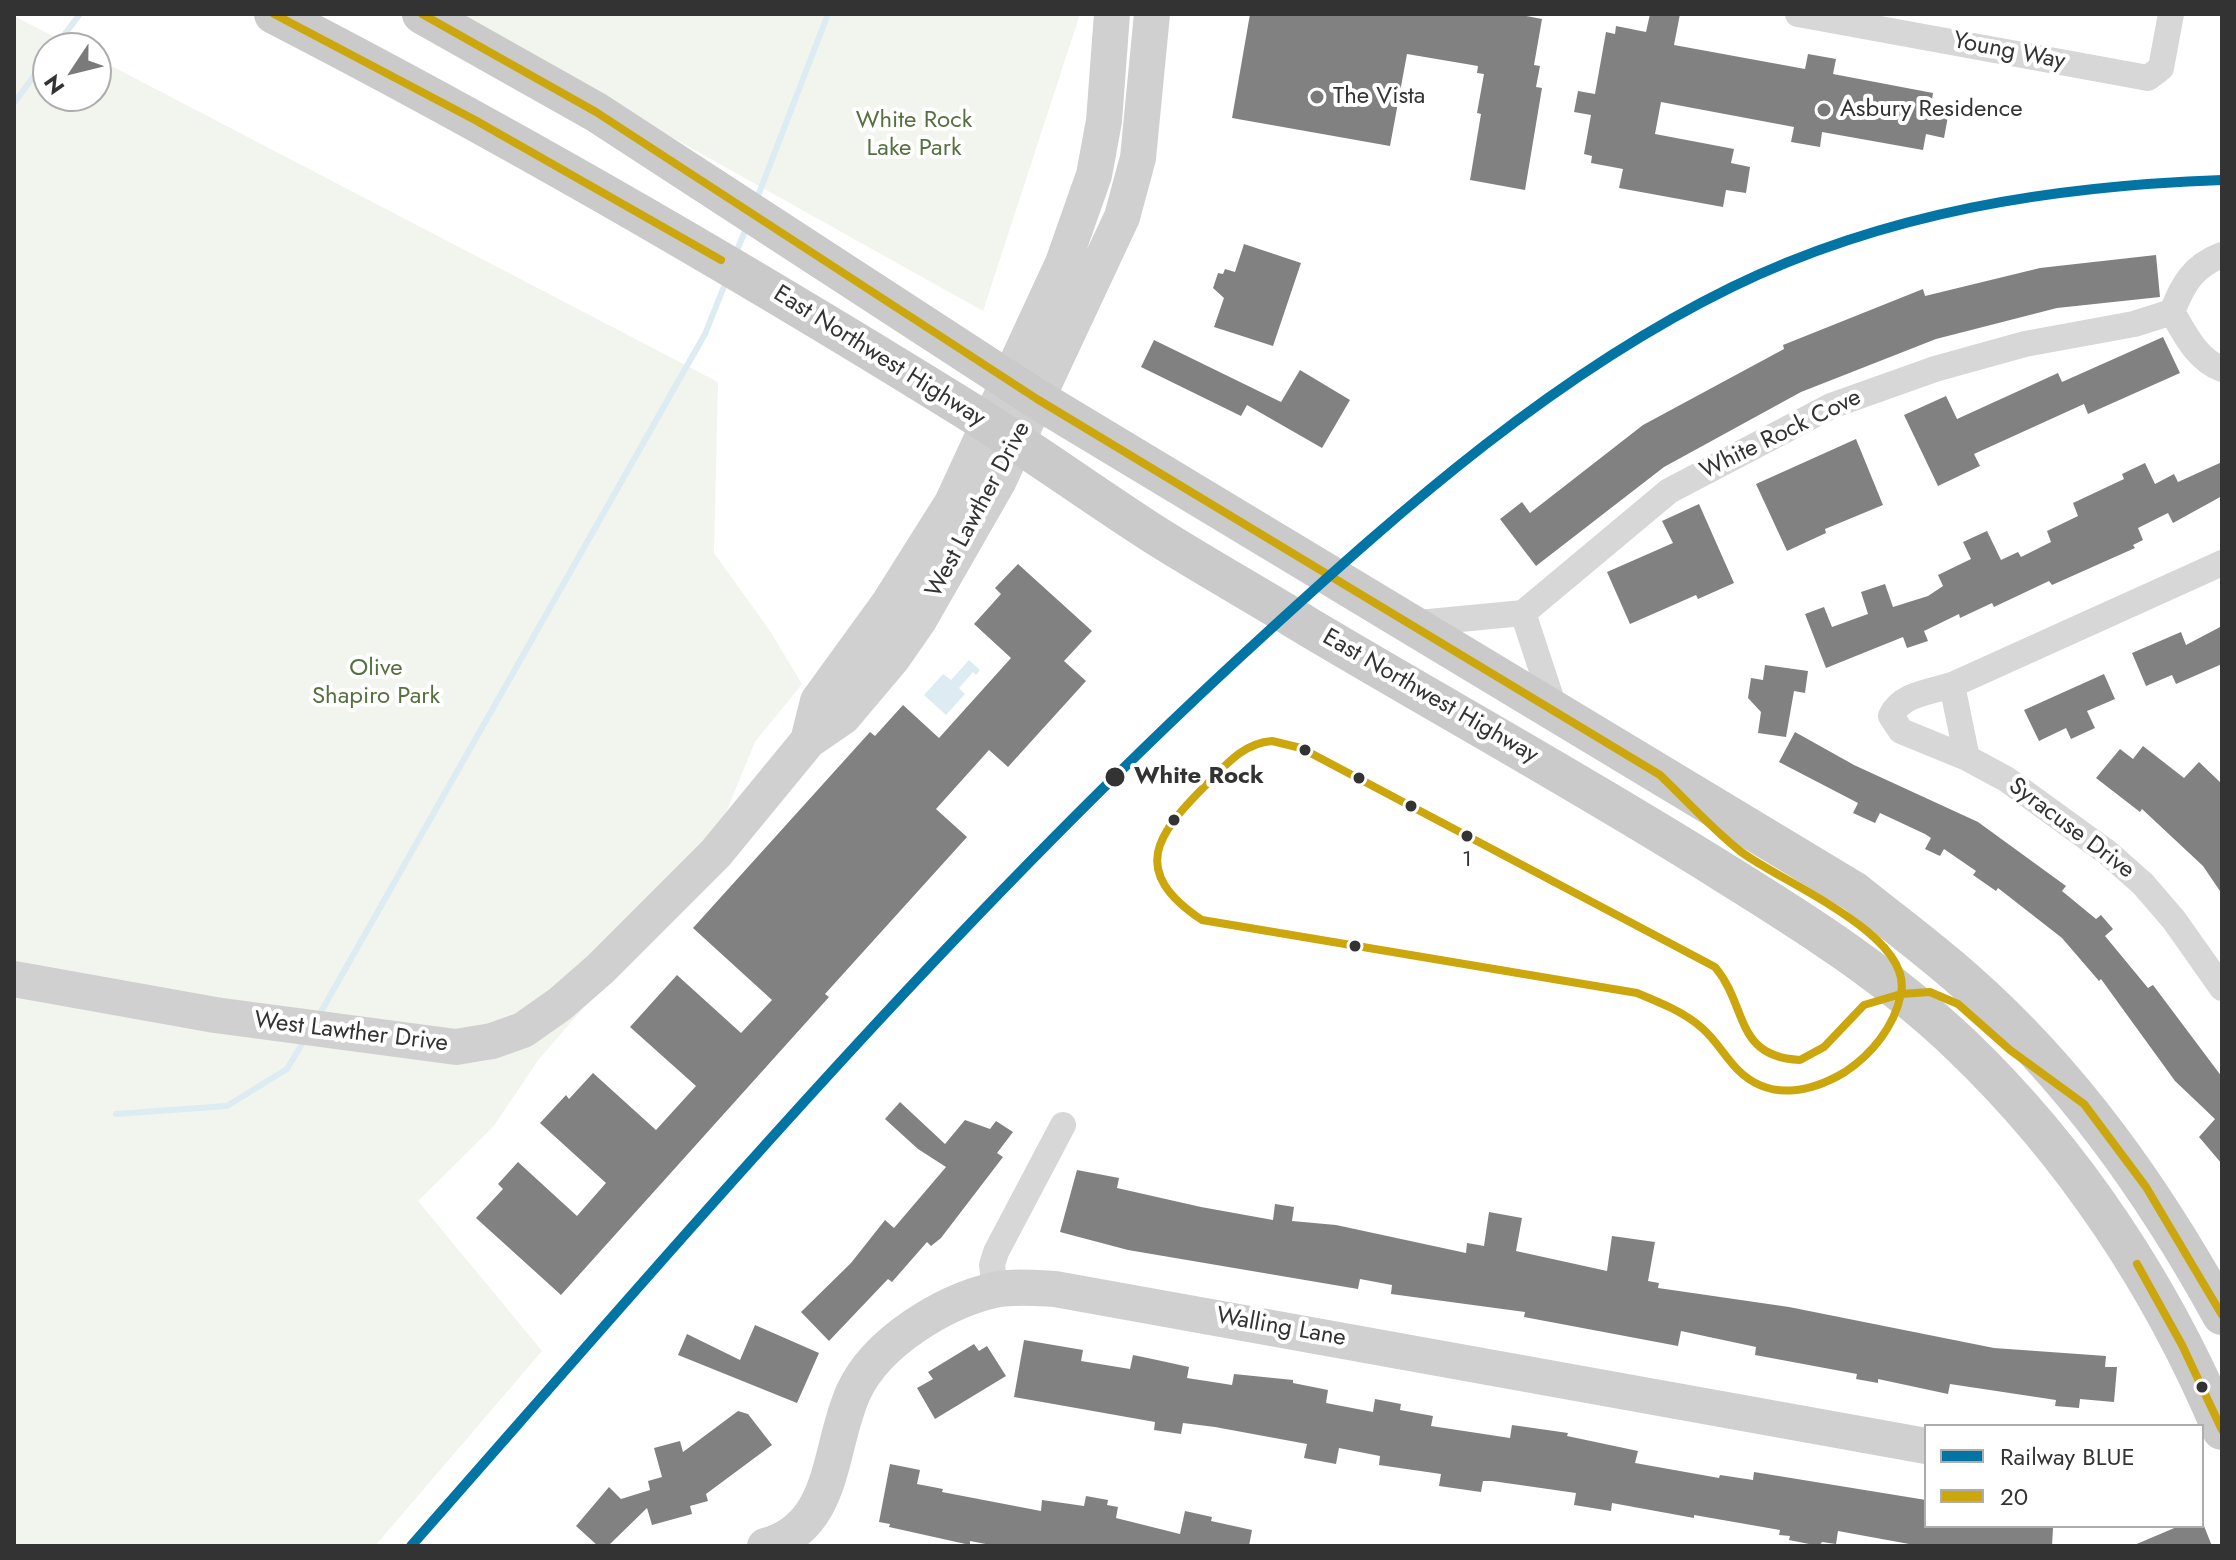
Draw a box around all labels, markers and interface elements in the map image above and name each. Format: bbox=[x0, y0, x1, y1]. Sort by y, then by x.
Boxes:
street label: Young Way bbox=[1950, 27, 2068, 77]
north arrow bbox=[32, 32, 112, 112]
text: N bbox=[36, 68, 72, 101]
place label: The Vista bbox=[1333, 83, 1425, 111]
marker: The Vista bbox=[1308, 88, 1326, 106]
place label: Asbury Residence bbox=[1840, 96, 2023, 124]
marker: Asbury Residence bbox=[1815, 101, 1833, 119]
park label: White Rock Lake Park bbox=[856, 107, 972, 163]
street label: East Northwest Highway bbox=[768, 280, 990, 434]
street label: White Rock Cove bbox=[1696, 384, 1866, 486]
street label: West Lawther Drive bbox=[921, 417, 1037, 603]
street label: East Northwest Highway bbox=[1317, 623, 1543, 771]
park label: Olive Shapiro Park bbox=[312, 655, 440, 711]
unlabelled marker bbox=[1297, 742, 1313, 758]
place label: White Rock bbox=[1134, 763, 1264, 791]
marker: White Rock bbox=[1103, 765, 1127, 789]
unlabelled marker bbox=[1351, 770, 1367, 786]
street label: Syracuse Drive bbox=[2002, 772, 2140, 886]
unlabelled marker bbox=[1403, 798, 1419, 814]
unlabelled marker bbox=[1166, 812, 1182, 828]
marker: 1 bbox=[1459, 828, 1475, 844]
place label: 1 bbox=[1462, 848, 1472, 874]
unlabelled marker bbox=[1347, 938, 1363, 954]
street label: West Lawther Drive bbox=[253, 1007, 449, 1059]
street label: Walling Lane bbox=[1214, 1302, 1348, 1354]
unlabelled marker bbox=[2194, 1379, 2210, 1395]
legend bbox=[1924, 1424, 2204, 1528]
text: Railway BLUE bbox=[2000, 1439, 2135, 1474]
text: 20 bbox=[2000, 1479, 2028, 1514]

